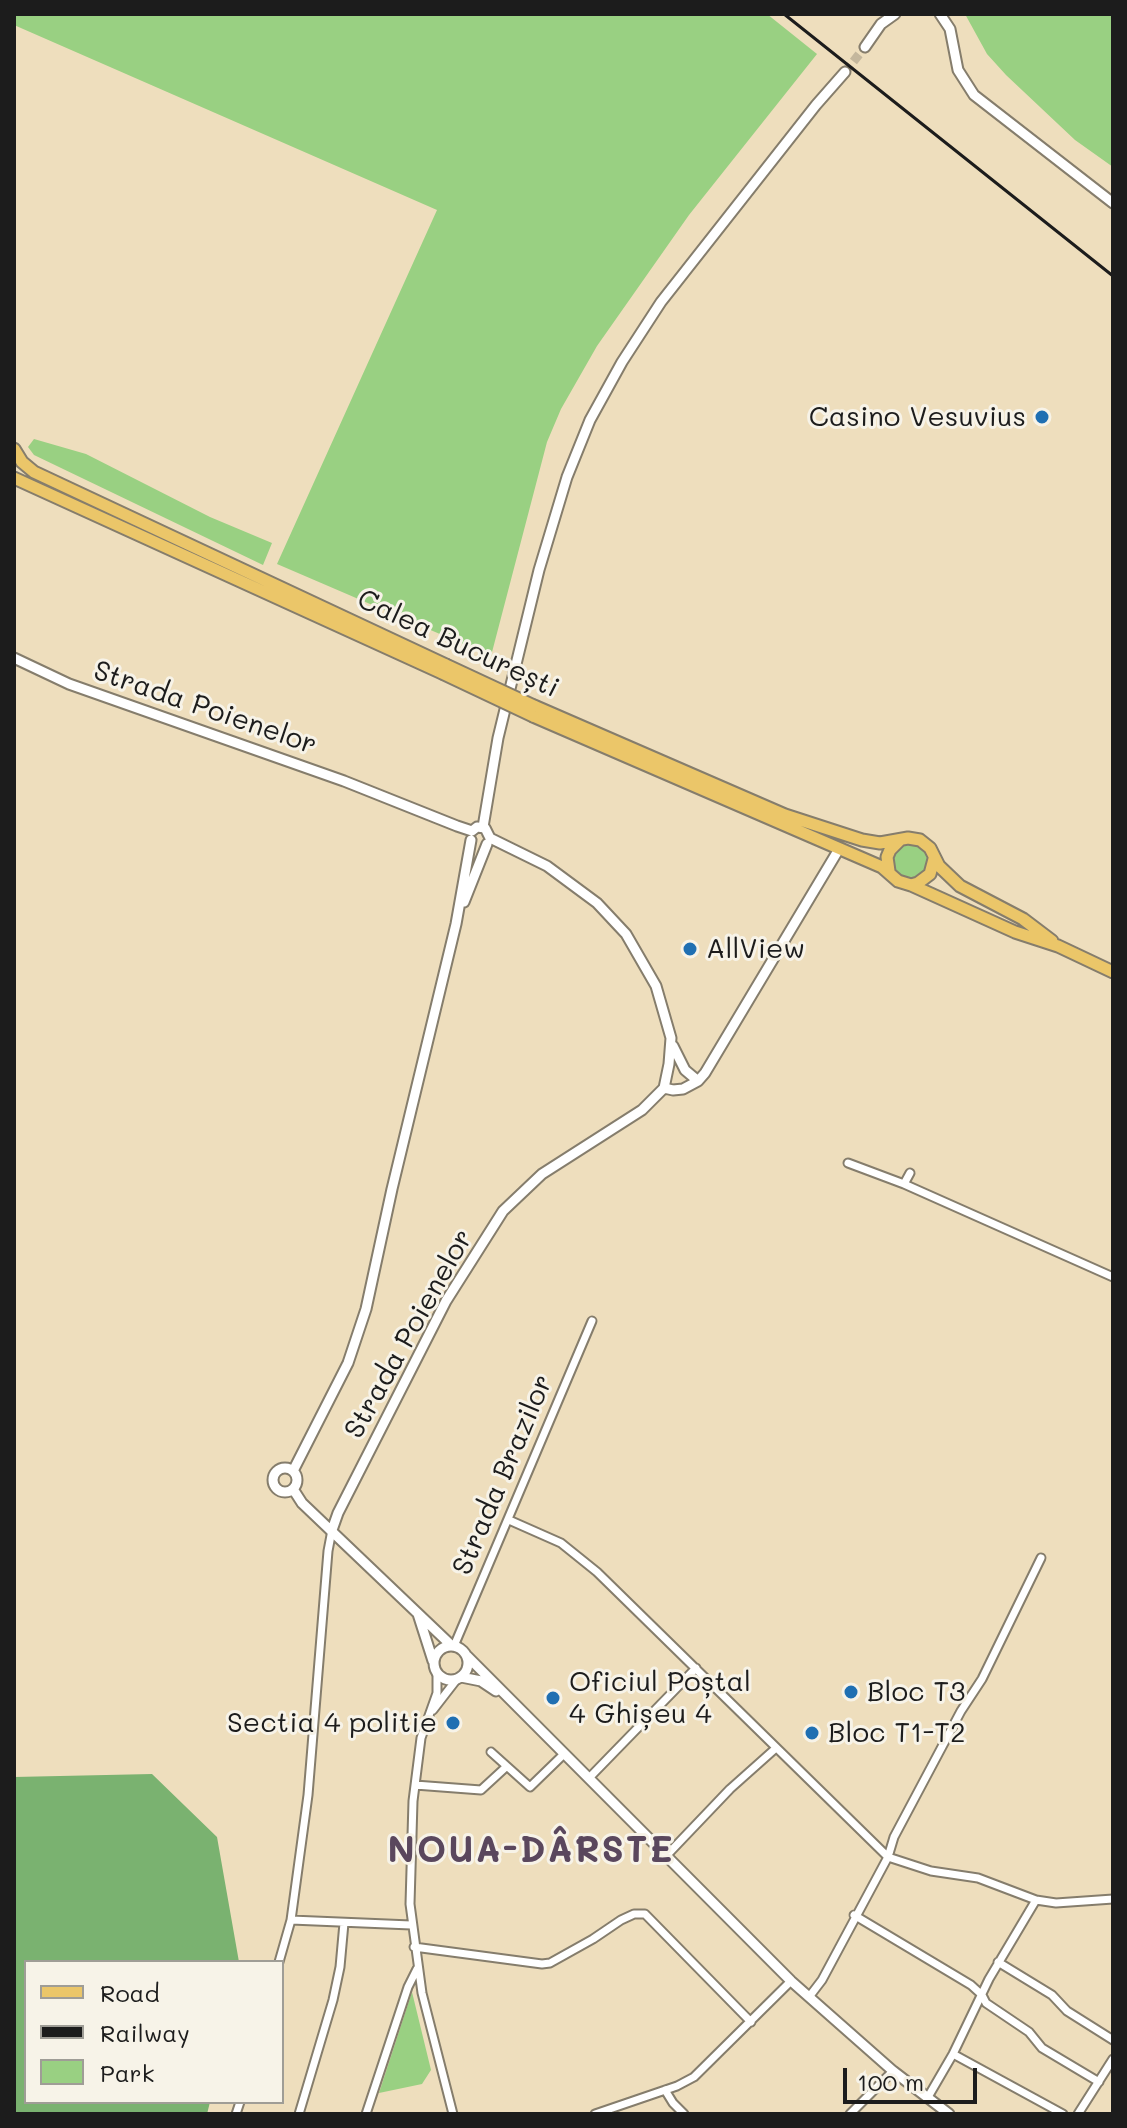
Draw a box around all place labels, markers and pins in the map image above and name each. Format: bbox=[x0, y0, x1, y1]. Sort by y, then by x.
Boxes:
place label: Casino Vesuvius bbox=[809, 400, 1026, 434]
marker: Casino Vesuvius bbox=[1033, 408, 1051, 426]
place label: AllView bbox=[706, 932, 805, 966]
marker: AllView bbox=[681, 940, 699, 958]
place label: Oficiul Poștal 4 Ghișeu 4 bbox=[569, 1665, 751, 1731]
place label: Bloc T3 bbox=[867, 1675, 965, 1709]
marker: Bloc T3 bbox=[842, 1683, 860, 1701]
marker: Oficiul Poștal 4 Ghișeu 4 bbox=[544, 1689, 562, 1707]
place label: Sectia 4 politie bbox=[227, 1706, 437, 1740]
marker: Sectia 4 politie bbox=[444, 1714, 462, 1732]
place label: Bloc T1-T2 bbox=[828, 1716, 966, 1750]
marker: Bloc T1-T2 bbox=[803, 1724, 821, 1742]

